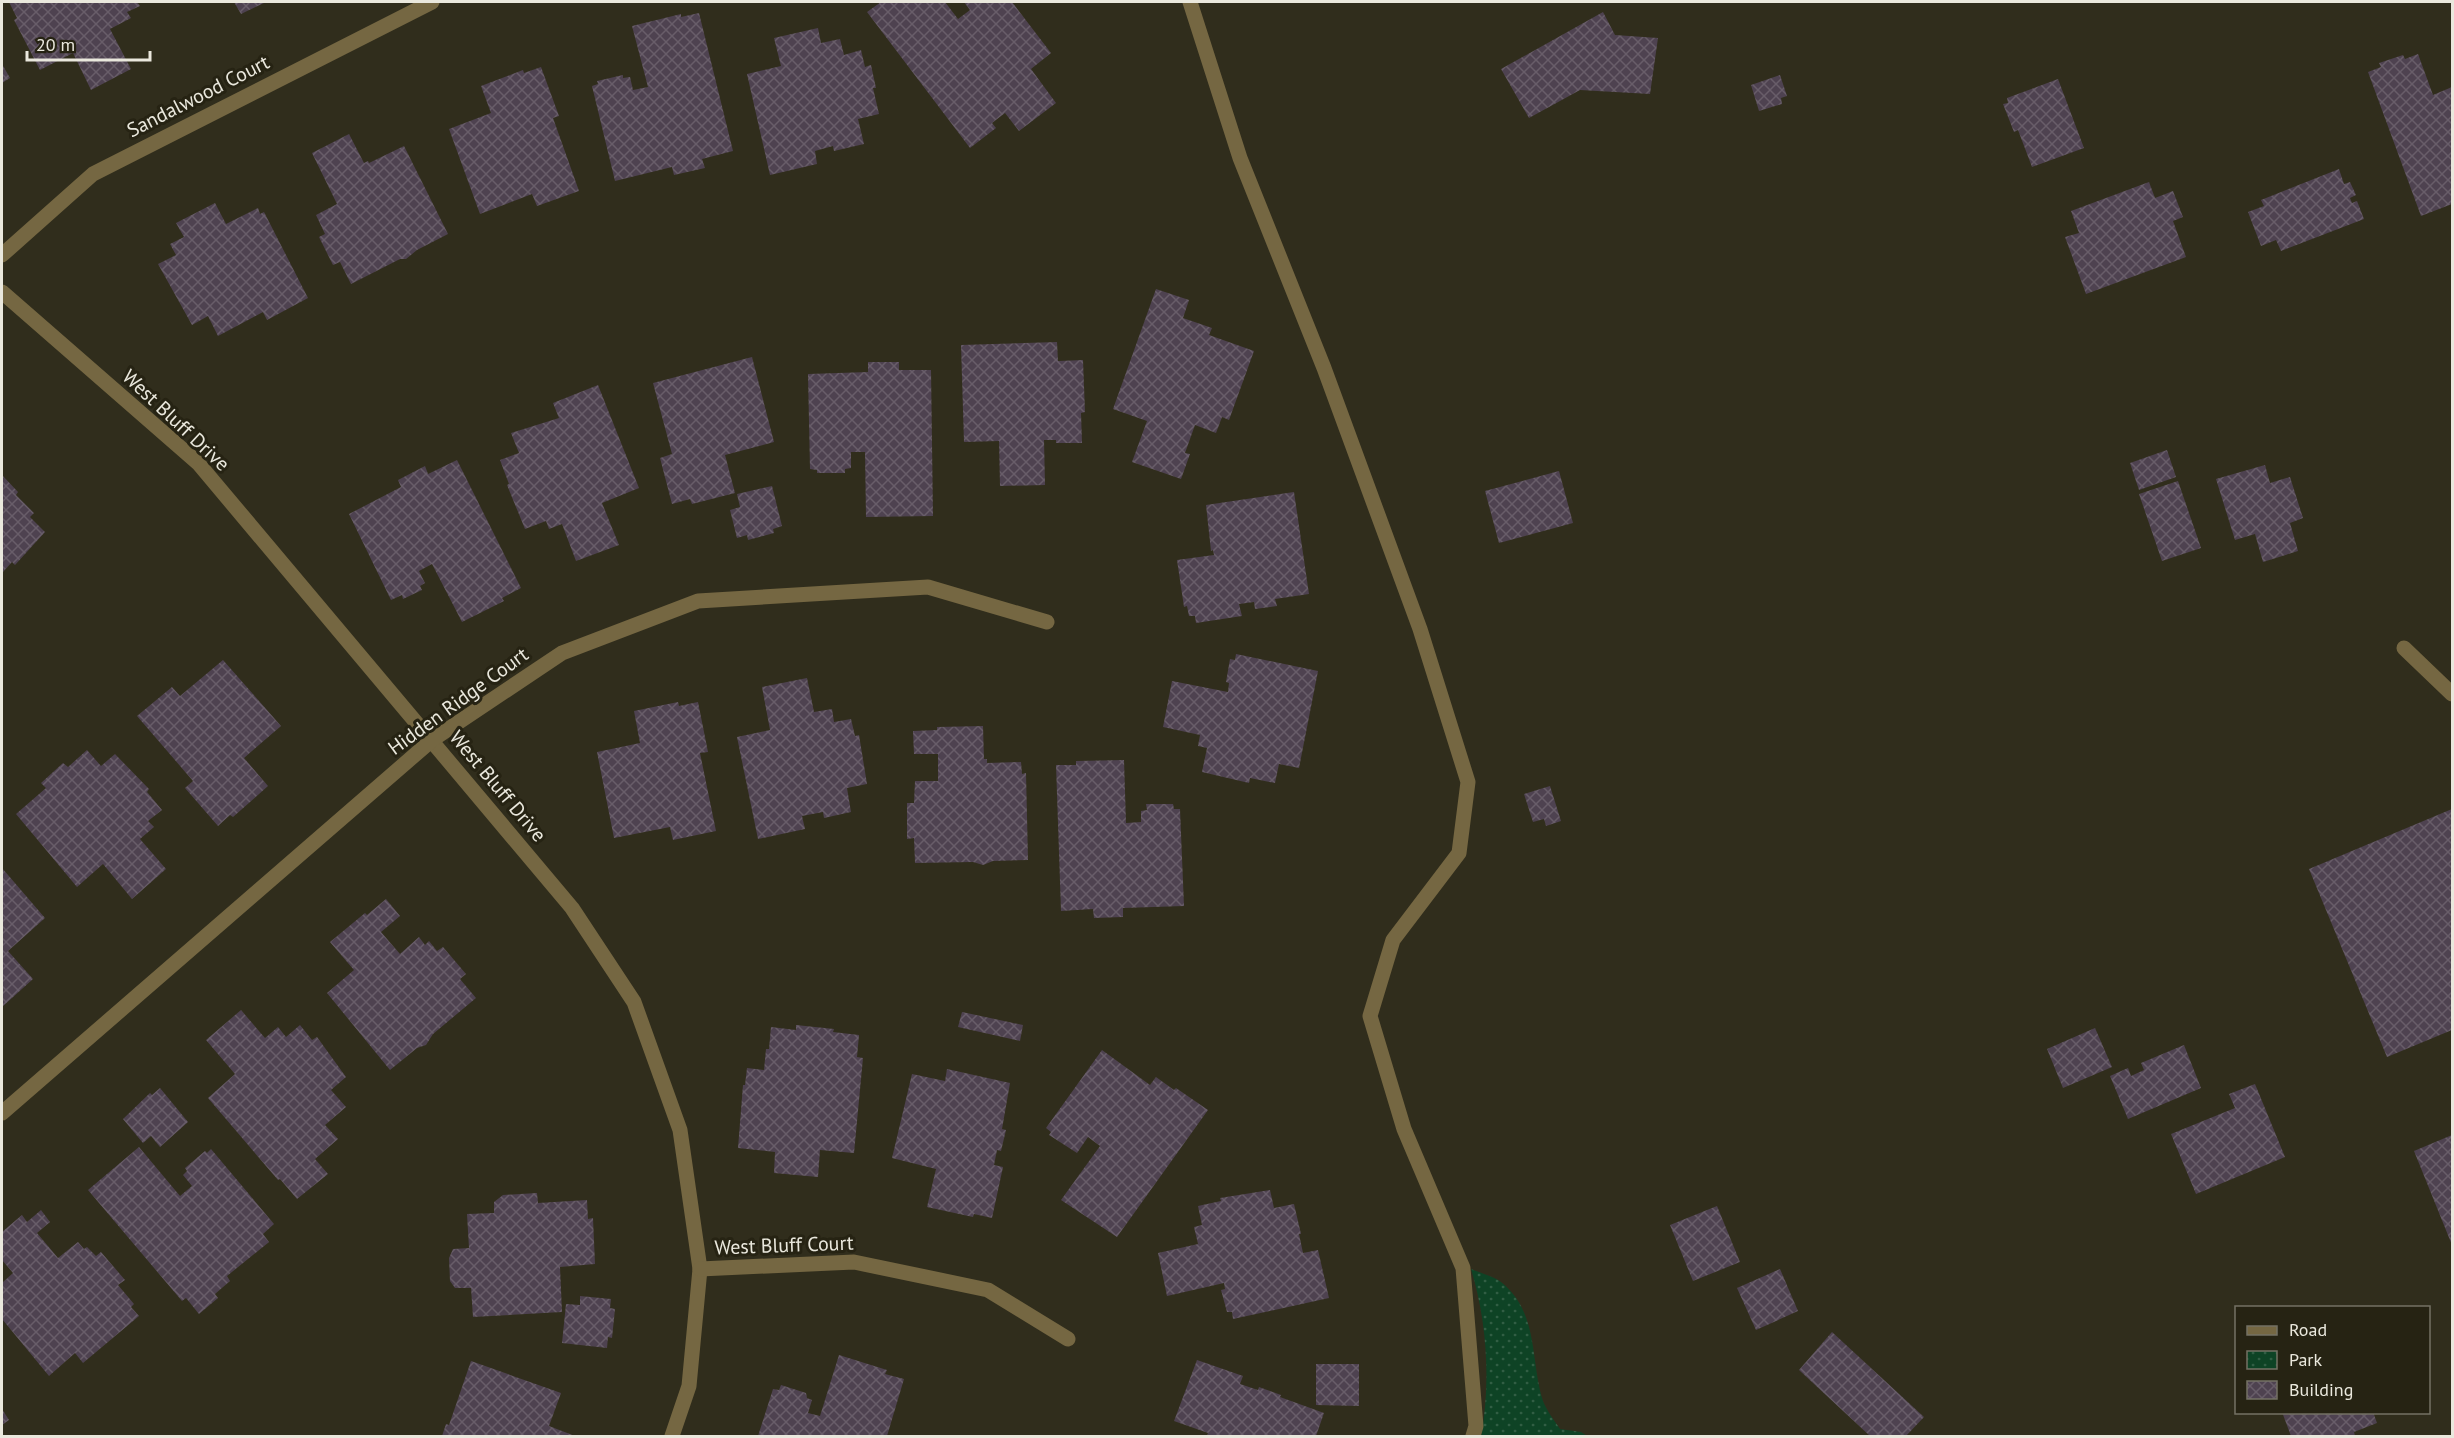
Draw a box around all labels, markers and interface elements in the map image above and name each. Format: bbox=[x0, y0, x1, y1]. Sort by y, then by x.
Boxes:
scale bar bbox=[27, 24, 150, 62]
text: 20 m bbox=[36, 33, 75, 56]
street label: Sandalwood Court bbox=[122, 49, 274, 143]
street label: West Bluff Drive bbox=[117, 364, 235, 476]
street label: Hidden Ridge Court bbox=[383, 641, 534, 761]
street label: West Bluff Drive bbox=[444, 725, 552, 847]
street label: West Bluff Court bbox=[714, 1230, 854, 1260]
legend bbox=[2235, 1306, 2430, 1414]
text: Road bbox=[2289, 1318, 2327, 1341]
text: Park bbox=[2289, 1348, 2322, 1371]
text: Building bbox=[2289, 1378, 2353, 1401]

